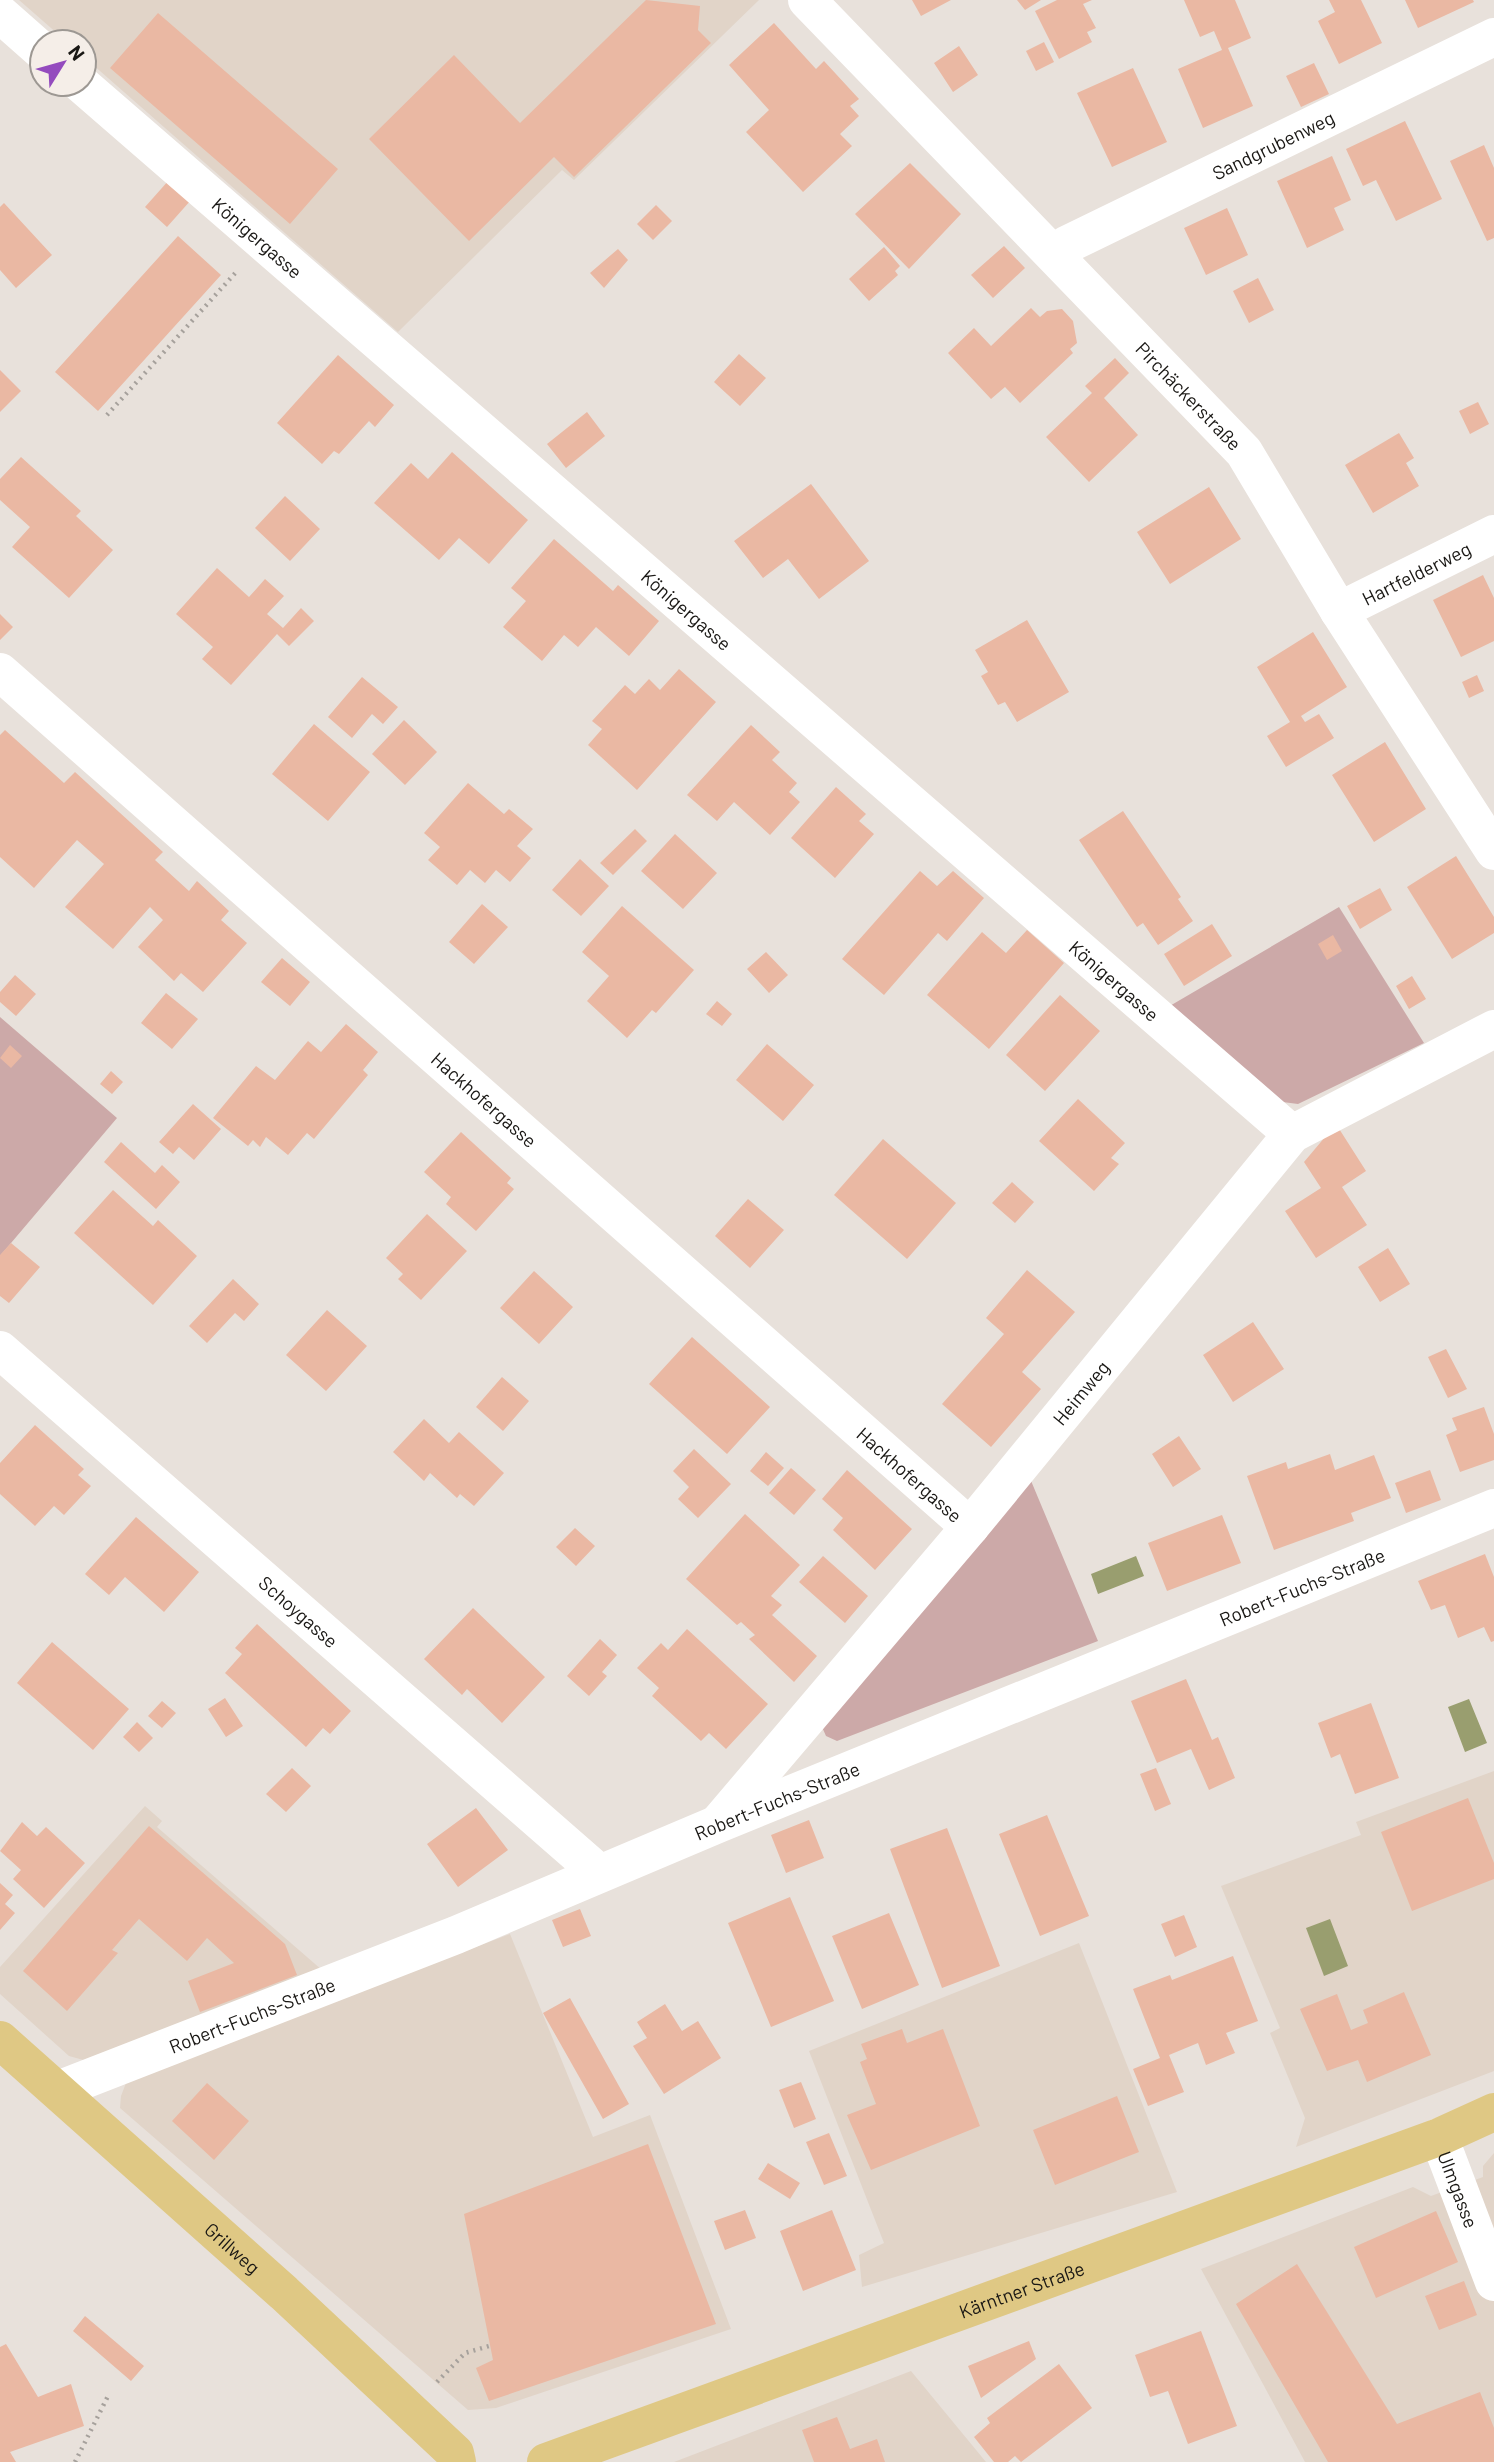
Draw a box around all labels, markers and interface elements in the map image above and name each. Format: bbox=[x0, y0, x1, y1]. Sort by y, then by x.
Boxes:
north arrow bbox=[28, 28, 98, 98]
text: N bbox=[64, 40, 90, 64]
street label: Sandgrubenweg bbox=[1208, 105, 1338, 184]
street label: Königergasse bbox=[208, 192, 308, 283]
street label: Pirchäckerstraße bbox=[1132, 336, 1247, 454]
street label: Hartfelderweg bbox=[1358, 536, 1474, 609]
street label: Königergasse bbox=[637, 564, 737, 655]
street label: Königergasse bbox=[1065, 935, 1164, 1025]
street label: Hackhofergasse bbox=[427, 1047, 542, 1152]
street label: Heimweg bbox=[1047, 1355, 1114, 1429]
street label: Hackhofergasse bbox=[853, 1422, 967, 1527]
street label: Robert-Fuchs-Straße bbox=[1216, 1542, 1388, 1630]
street label: Schoygasse bbox=[255, 1570, 343, 1652]
street label: Robert-Fuchs-Straße bbox=[691, 1756, 863, 1844]
street label: Robert-Fuchs-Straße bbox=[165, 1972, 338, 2057]
street label: Ulmgasse bbox=[1434, 2148, 1484, 2231]
street label: Grillweg bbox=[201, 2217, 265, 2278]
street label: Kärntner Straße bbox=[956, 2256, 1087, 2322]

